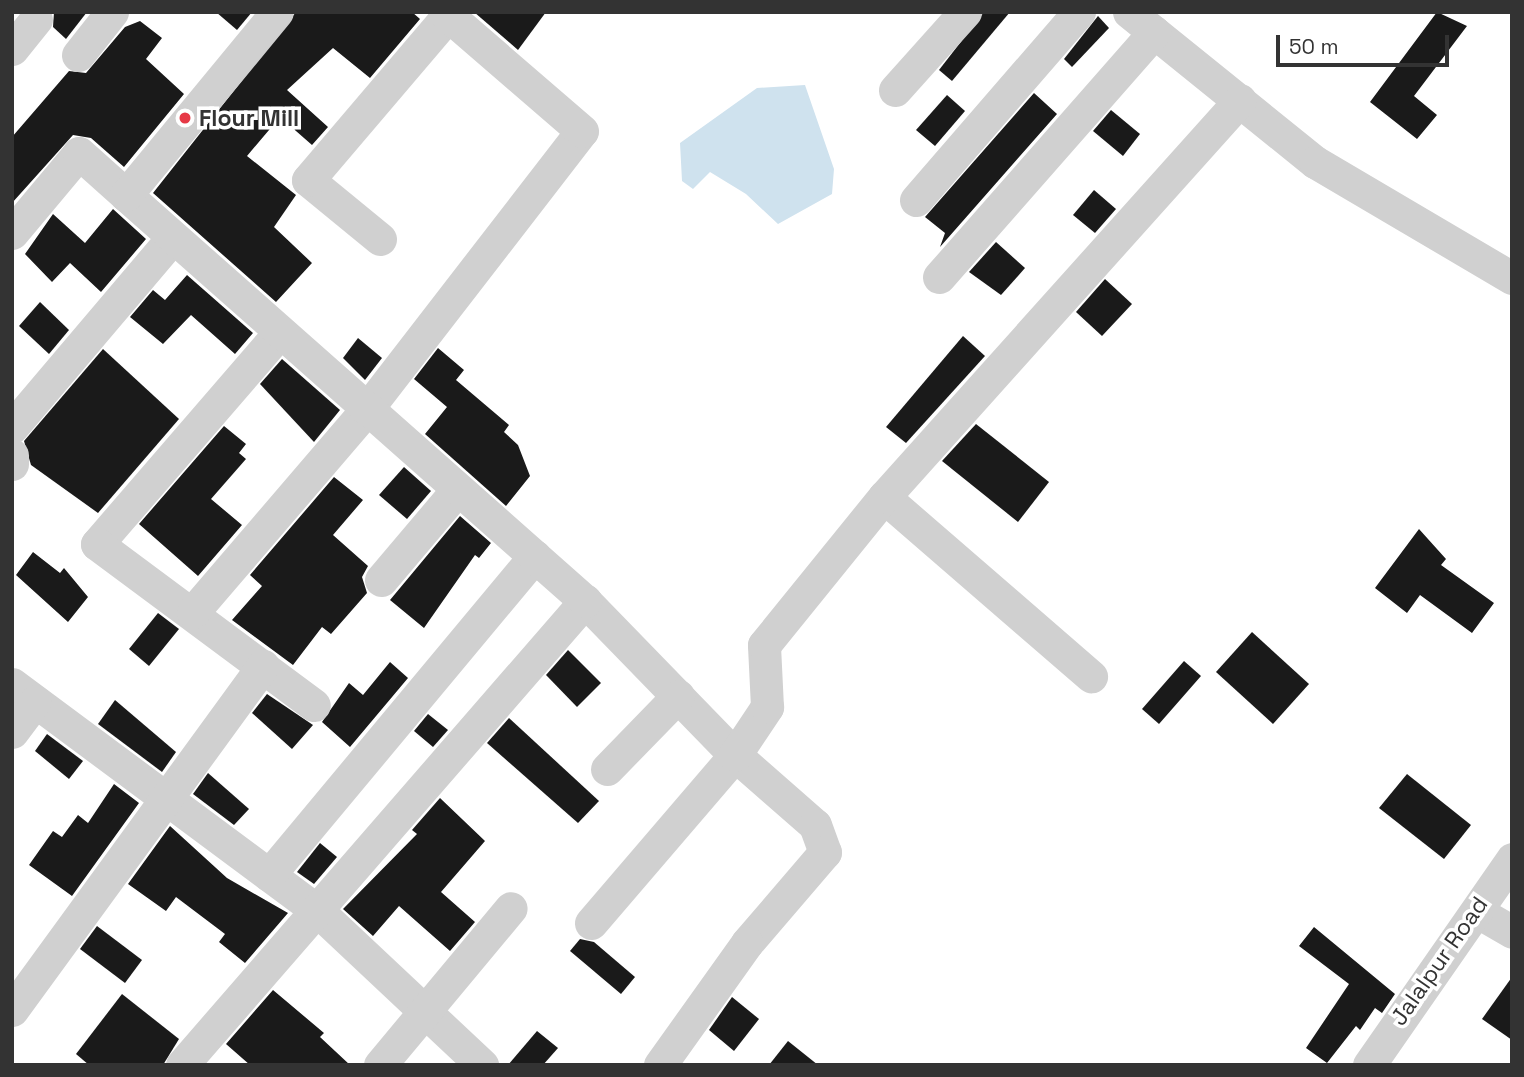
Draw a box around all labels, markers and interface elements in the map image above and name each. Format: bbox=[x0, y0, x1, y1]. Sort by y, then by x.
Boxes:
scale bar bbox=[1279, 21, 1452, 65]
text: 50 m bbox=[1289, 33, 1339, 60]
place label: Flour Mill bbox=[199, 104, 299, 132]
marker: Flour Mill bbox=[177, 110, 193, 126]
street label: Jalalpur Road bbox=[1384, 891, 1494, 1031]

